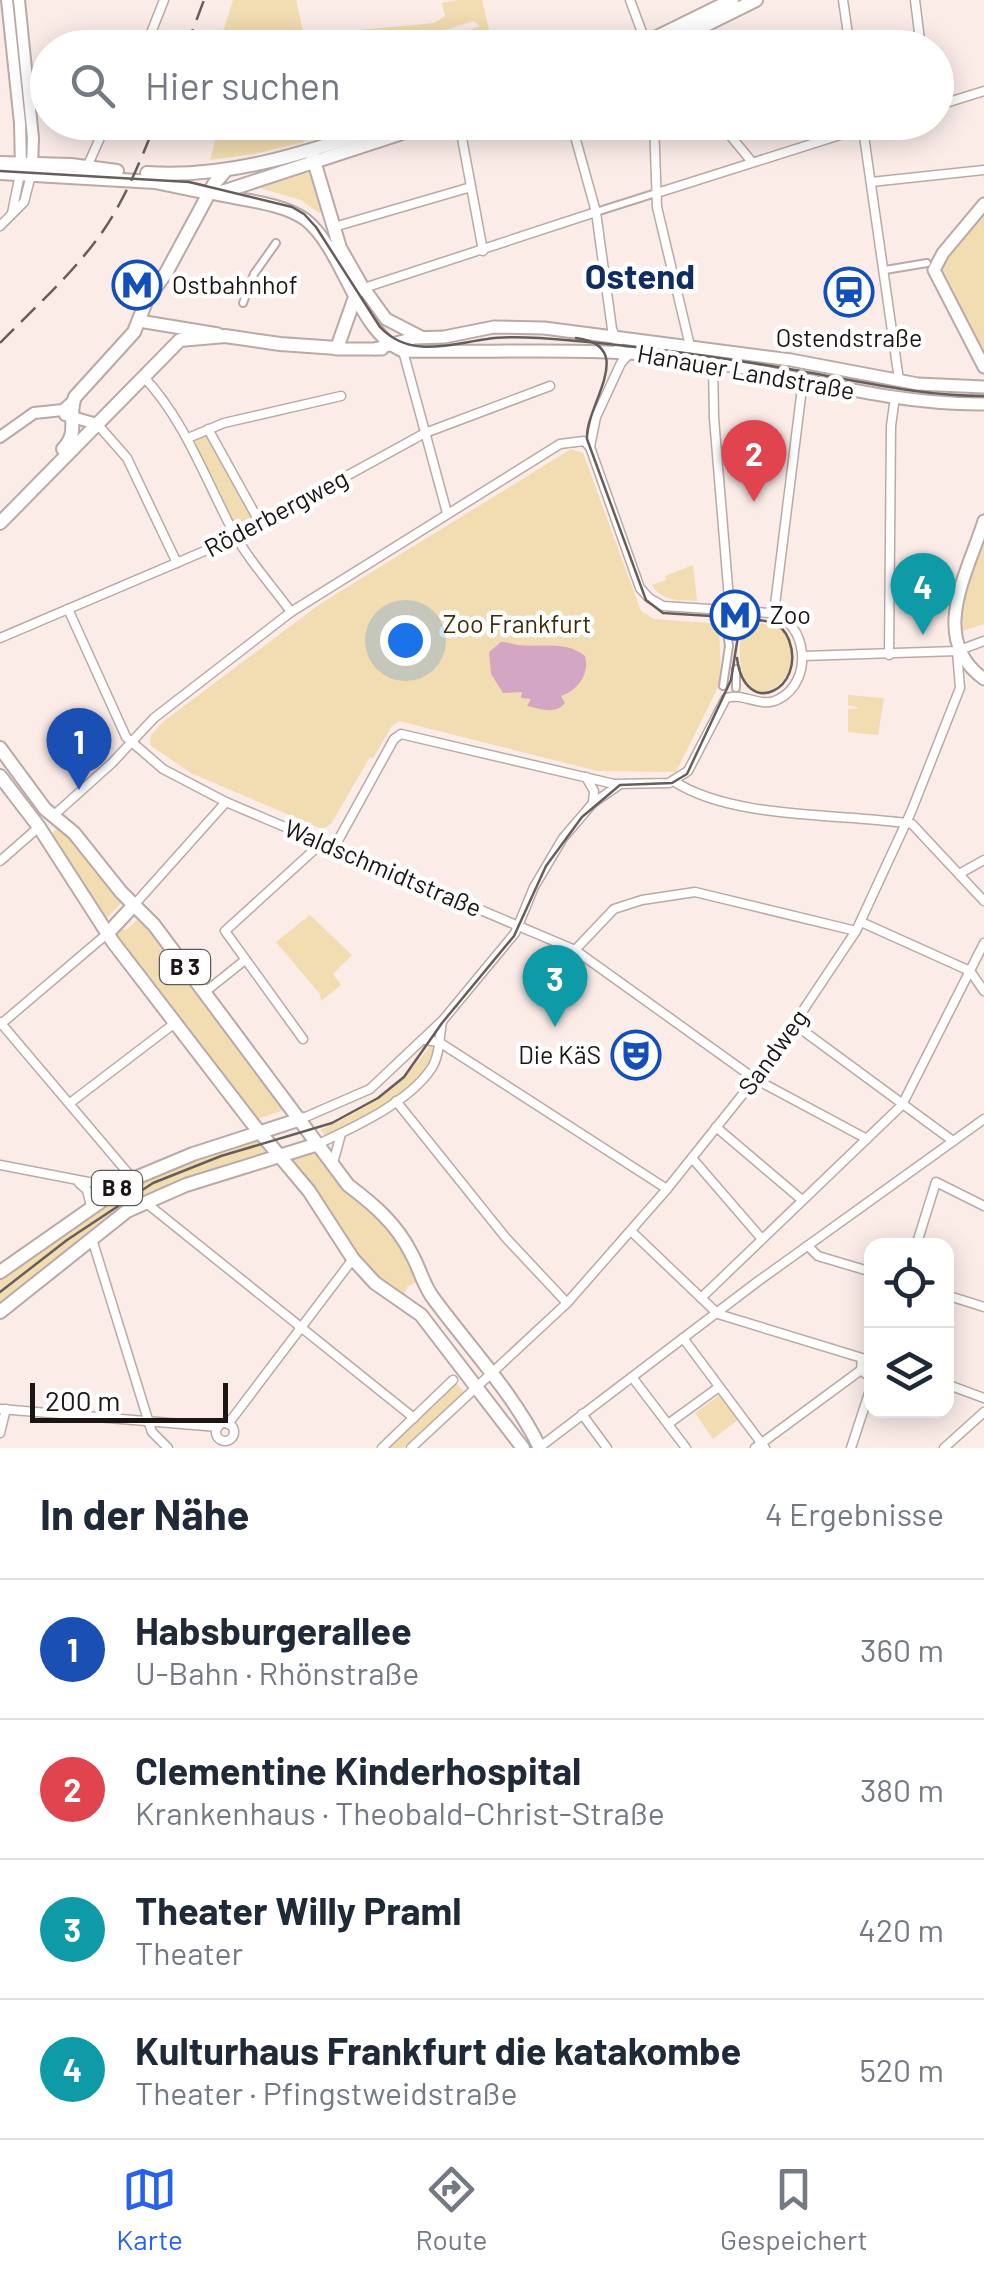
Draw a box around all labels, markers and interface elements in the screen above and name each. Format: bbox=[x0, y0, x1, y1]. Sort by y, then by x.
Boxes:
search box bbox=[30, 30, 954, 140]
icon: search bbox=[65, 58, 120, 113]
text: Hier suchen bbox=[145, 62, 341, 108]
district label: Ostend bbox=[585, 254, 695, 296]
metro station icon: Ostbahnhof bbox=[111, 259, 163, 311]
station icon: Ostendstraße bbox=[823, 266, 875, 318]
place label: Ostbahnhof bbox=[172, 269, 298, 299]
place label: Ostendstraße bbox=[776, 322, 922, 352]
street label: Hanauer Landstraße bbox=[635, 337, 857, 405]
pin: 2 bbox=[722, 420, 786, 502]
street label: Röderbergweg bbox=[199, 462, 352, 562]
pin: 4 bbox=[890, 552, 956, 635]
metro station icon: Zoo bbox=[709, 589, 761, 641]
place label: Zoo bbox=[770, 599, 811, 629]
park label: Zoo Frankfurt bbox=[443, 608, 591, 638]
your location bbox=[380, 615, 431, 666]
pin: 1 bbox=[46, 708, 112, 790]
street label: Waldschmidtstraße bbox=[280, 812, 487, 922]
pin: 3 bbox=[522, 944, 588, 1027]
road number: B 3 bbox=[160, 950, 210, 984]
street label: Sandweg bbox=[731, 1003, 813, 1100]
theatre icon: Die KäS bbox=[610, 1029, 662, 1081]
place label: Die KäS bbox=[518, 1039, 601, 1069]
road number: B 8 bbox=[92, 1171, 142, 1205]
map controls bbox=[864, 1238, 954, 1418]
button: locate bbox=[864, 1238, 954, 1328]
button: layers bbox=[864, 1328, 954, 1418]
scale bar bbox=[30, 1378, 228, 1422]
text: 200 m bbox=[45, 1383, 120, 1417]
text: In der Nähe bbox=[40, 1488, 249, 1538]
text: 4 Ergebnisse bbox=[765, 1494, 944, 1532]
text: Habsburgerallee bbox=[135, 1607, 412, 1653]
text: 1 bbox=[67, 1630, 78, 1668]
text: 360 m bbox=[860, 1630, 944, 1668]
text: U-Bahn · Rhönstraße bbox=[135, 1653, 419, 1691]
text: Clementine Kinderhospital bbox=[135, 1747, 581, 1793]
text: 2 bbox=[64, 1770, 81, 1808]
text: 380 m bbox=[860, 1770, 944, 1808]
text: Krankenhaus · Theobald-Christ-Straße bbox=[135, 1793, 665, 1831]
text: Theater Willy Praml bbox=[135, 1887, 462, 1933]
text: 3 bbox=[64, 1910, 81, 1948]
text: 420 m bbox=[858, 1910, 944, 1948]
text: Theater bbox=[135, 1933, 243, 1971]
text: Kulturhaus Frankfurt die katakombe bbox=[135, 2027, 741, 2073]
text: 4 bbox=[63, 2050, 82, 2088]
text: 520 m bbox=[859, 2050, 944, 2088]
text: Theater · Pfingstweidstraße bbox=[135, 2073, 517, 2111]
tab: Karte bbox=[116, 2162, 183, 2256]
tab: Route bbox=[415, 2162, 487, 2256]
tab: Gespeichert bbox=[720, 2162, 868, 2256]

